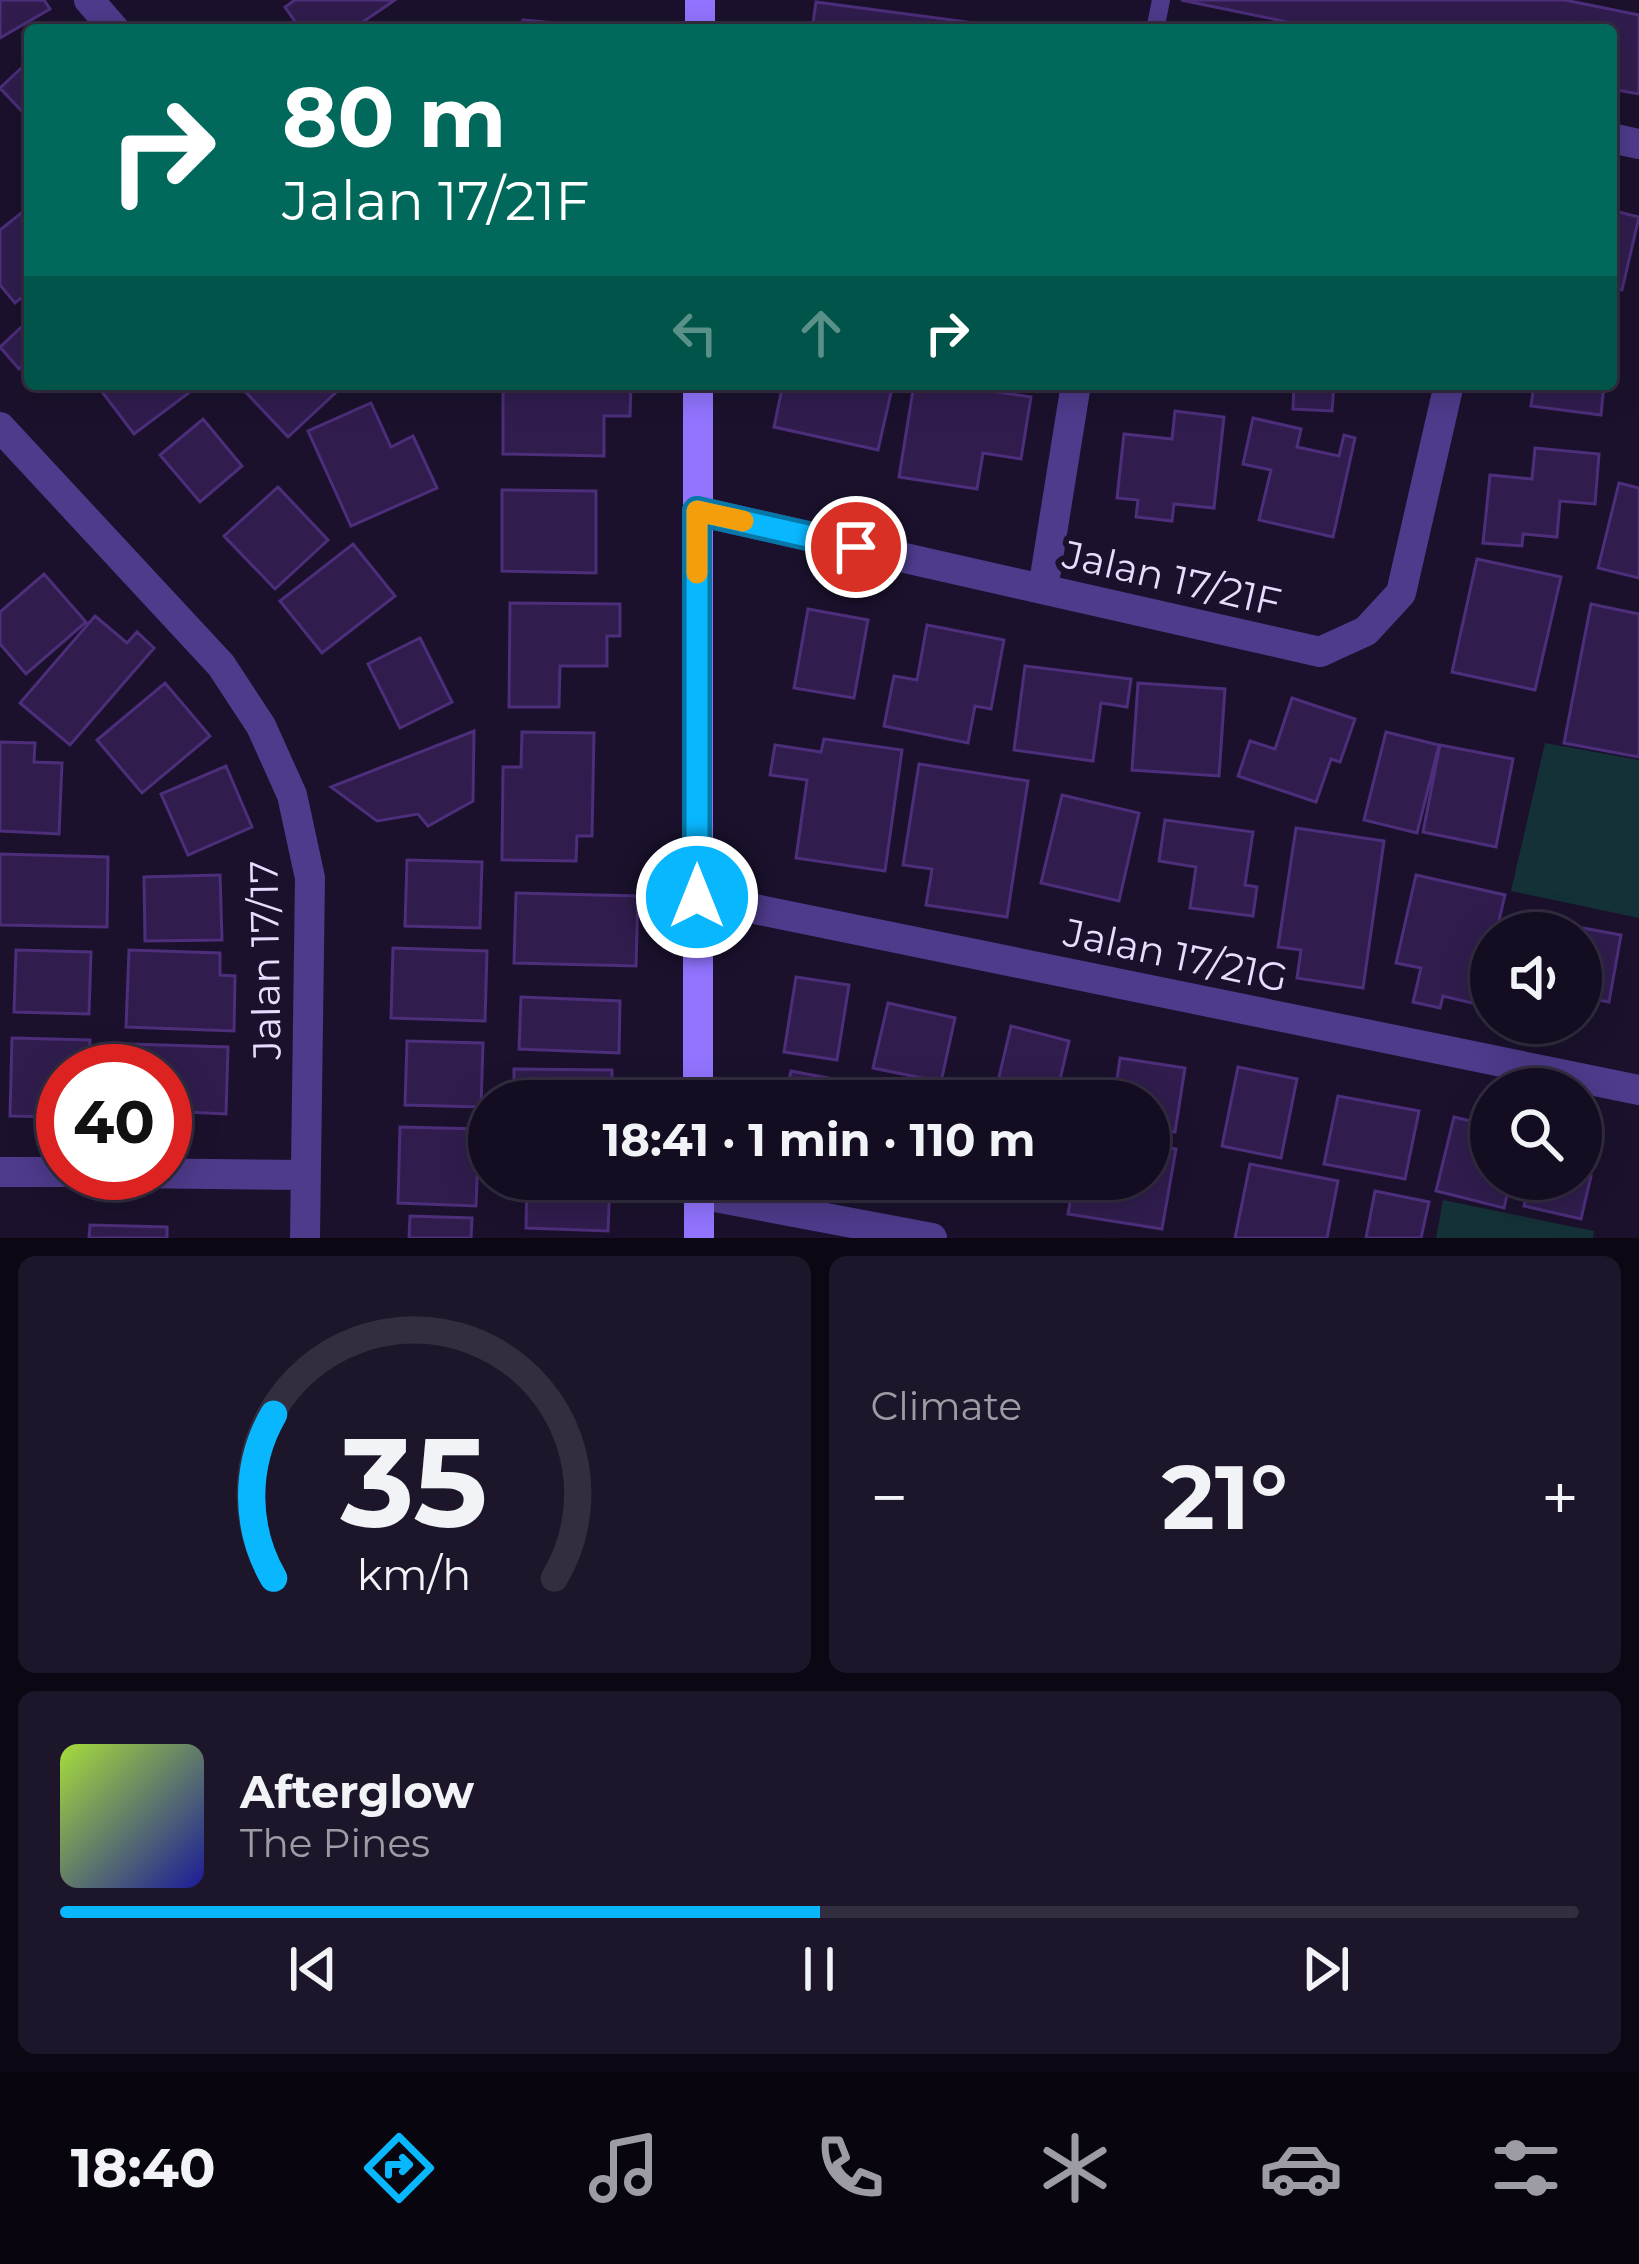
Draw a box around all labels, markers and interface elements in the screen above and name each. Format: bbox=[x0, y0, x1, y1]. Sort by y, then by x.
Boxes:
text: 80 m bbox=[282, 66, 506, 168]
icon: right bbox=[84, 72, 240, 228]
text: Jalan 17/21F bbox=[282, 168, 589, 234]
icon: left bbox=[662, 300, 728, 366]
icon: ahead bbox=[788, 300, 854, 366]
icon: right bbox=[914, 300, 980, 366]
pin bbox=[805, 496, 907, 598]
icon: arrive bbox=[823, 514, 889, 580]
street label: Jalan 17/21F bbox=[1057, 529, 1286, 626]
position arrow bbox=[634, 834, 760, 960]
street label: Jalan 17/17 bbox=[239, 860, 291, 1061]
street label: Jalan 17/21G bbox=[1059, 908, 1292, 1002]
map controls bbox=[1470, 912, 1602, 1200]
button: sound bbox=[1470, 912, 1602, 1044]
speed limit sign: 40 bbox=[36, 1044, 192, 1200]
button: search bbox=[1470, 1068, 1602, 1200]
text: 18:41 · 1 min · 110 m bbox=[603, 1112, 1035, 1167]
text: Climate bbox=[871, 1382, 1022, 1430]
text: 35 bbox=[340, 1406, 488, 1558]
text: 21° bbox=[1162, 1442, 1288, 1552]
text: − bbox=[871, 1457, 908, 1538]
text: + bbox=[1541, 1457, 1579, 1538]
text: km/h bbox=[357, 1547, 471, 1600]
text: Afterglow bbox=[240, 1764, 474, 1819]
text: The Pines bbox=[240, 1819, 430, 1867]
icon: previous bbox=[280, 1936, 346, 2002]
icon: pause bbox=[786, 1936, 852, 2002]
icon: next bbox=[1293, 1936, 1359, 2002]
icon: directions bbox=[357, 2126, 441, 2210]
icon: music bbox=[582, 2126, 666, 2210]
icon: phone bbox=[808, 2126, 892, 2210]
icon: climate bbox=[1033, 2126, 1117, 2210]
icon: car bbox=[1259, 2126, 1343, 2210]
icon: filters bbox=[1484, 2126, 1568, 2210]
text: 18:40 bbox=[71, 2135, 216, 2201]

